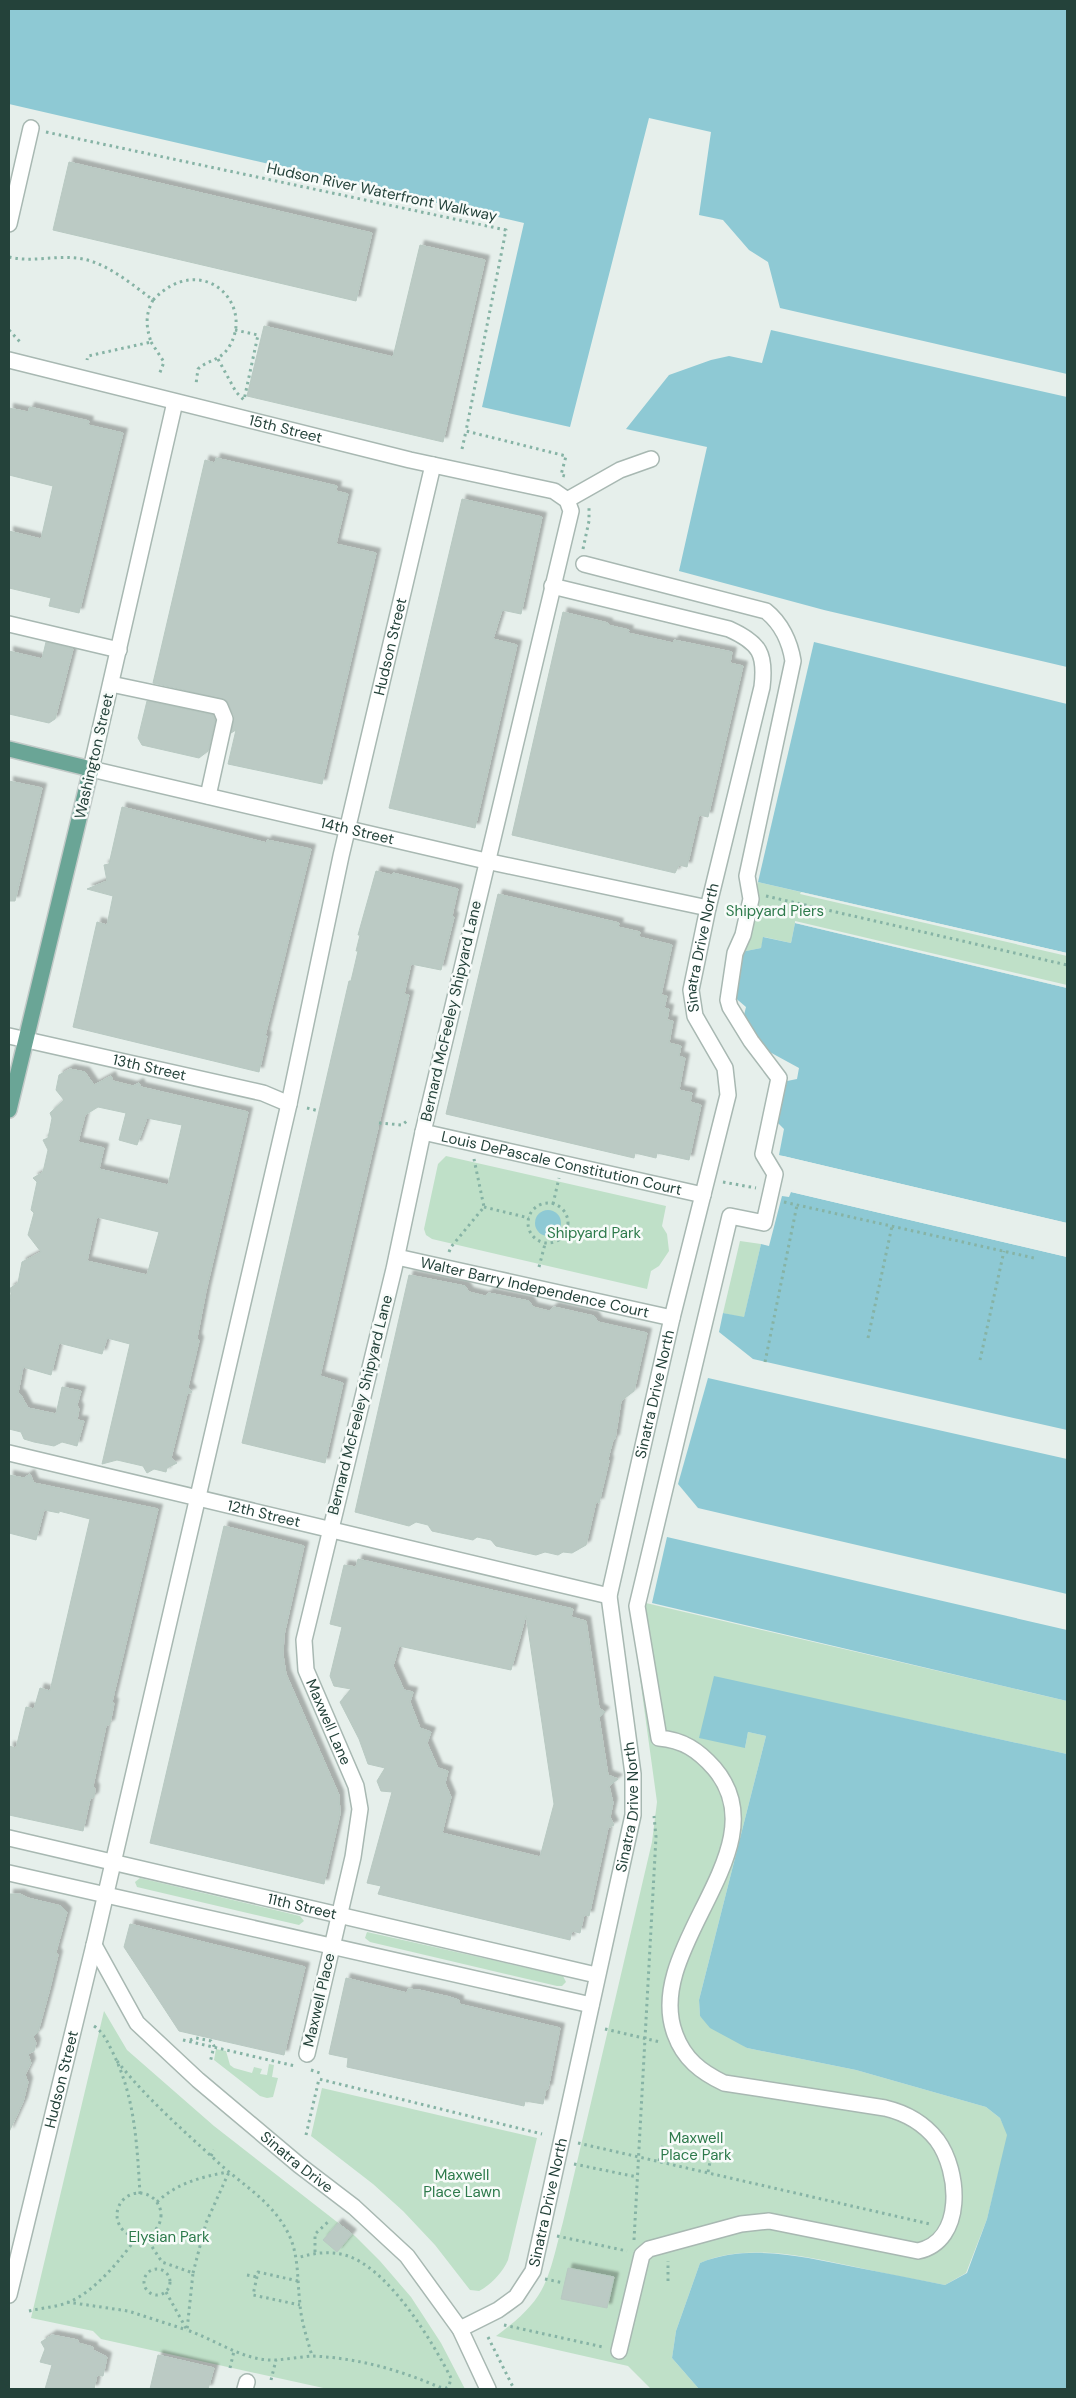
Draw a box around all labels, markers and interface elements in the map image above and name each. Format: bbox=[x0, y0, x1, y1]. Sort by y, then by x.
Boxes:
street label: Hudson River Waterfront Walkway bbox=[265, 158, 500, 226]
street label: 15th Street bbox=[247, 410, 324, 448]
street label: Hudson Street bbox=[369, 596, 411, 697]
street label: Washington Street bbox=[70, 691, 118, 821]
street label: 14th Street bbox=[319, 813, 396, 849]
street label: Sinatra Drive North bbox=[681, 881, 724, 1014]
street label: Bernard McFeeley Shipyard Lane bbox=[416, 899, 486, 1123]
park label: Shipyard Piers bbox=[726, 901, 824, 921]
street label: 13th Street bbox=[111, 1050, 188, 1085]
street label: Louis DePascale Constitution Court bbox=[439, 1126, 684, 1200]
park label: Shipyard Park bbox=[547, 1223, 641, 1243]
street label: Walter Barry Independence Court bbox=[418, 1252, 651, 1323]
street label: Bernard McFeeley Shipyard Lane bbox=[323, 1293, 397, 1517]
street label: Sinatra Drive North bbox=[630, 1328, 679, 1461]
street label: 12th Street bbox=[225, 1495, 302, 1532]
street label: Maxwell Lane bbox=[301, 1676, 356, 1768]
street label: Sinatra Drive North bbox=[611, 1741, 644, 1874]
street label: 11th Street bbox=[266, 1889, 339, 1924]
street label: Maxwell Place bbox=[298, 1951, 340, 2049]
street label: Hudson Street bbox=[40, 2028, 83, 2130]
street label: Sinatra Drive bbox=[256, 2127, 337, 2198]
park label: Maxwell Place Park bbox=[661, 2128, 732, 2165]
street label: Sinatra Drive North bbox=[524, 2136, 572, 2269]
park label: Maxwell Place Lawn bbox=[423, 2165, 501, 2202]
park label: Elysian Park bbox=[128, 2227, 210, 2247]

